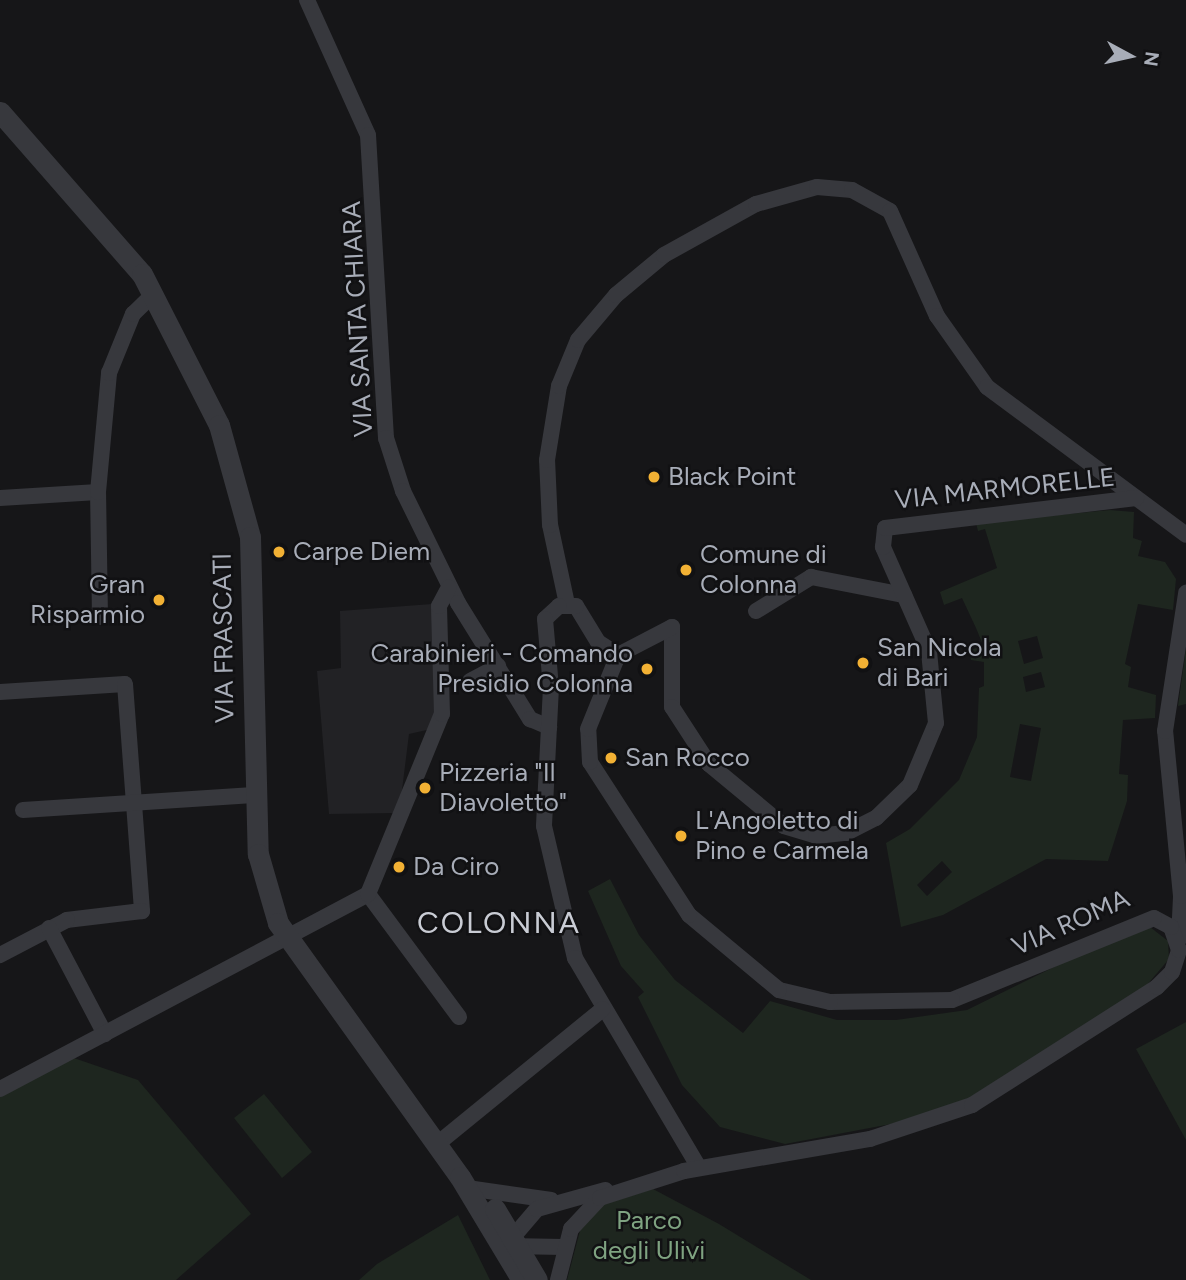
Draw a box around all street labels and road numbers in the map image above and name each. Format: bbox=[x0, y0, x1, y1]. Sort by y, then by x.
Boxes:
street label: VIA SANTA CHIARA bbox=[336, 200, 380, 438]
street label: VIA MARMORELLE bbox=[893, 462, 1117, 516]
street label: VIA FRASCATI bbox=[207, 552, 241, 724]
street label: VIA ROMA bbox=[1007, 883, 1135, 963]

